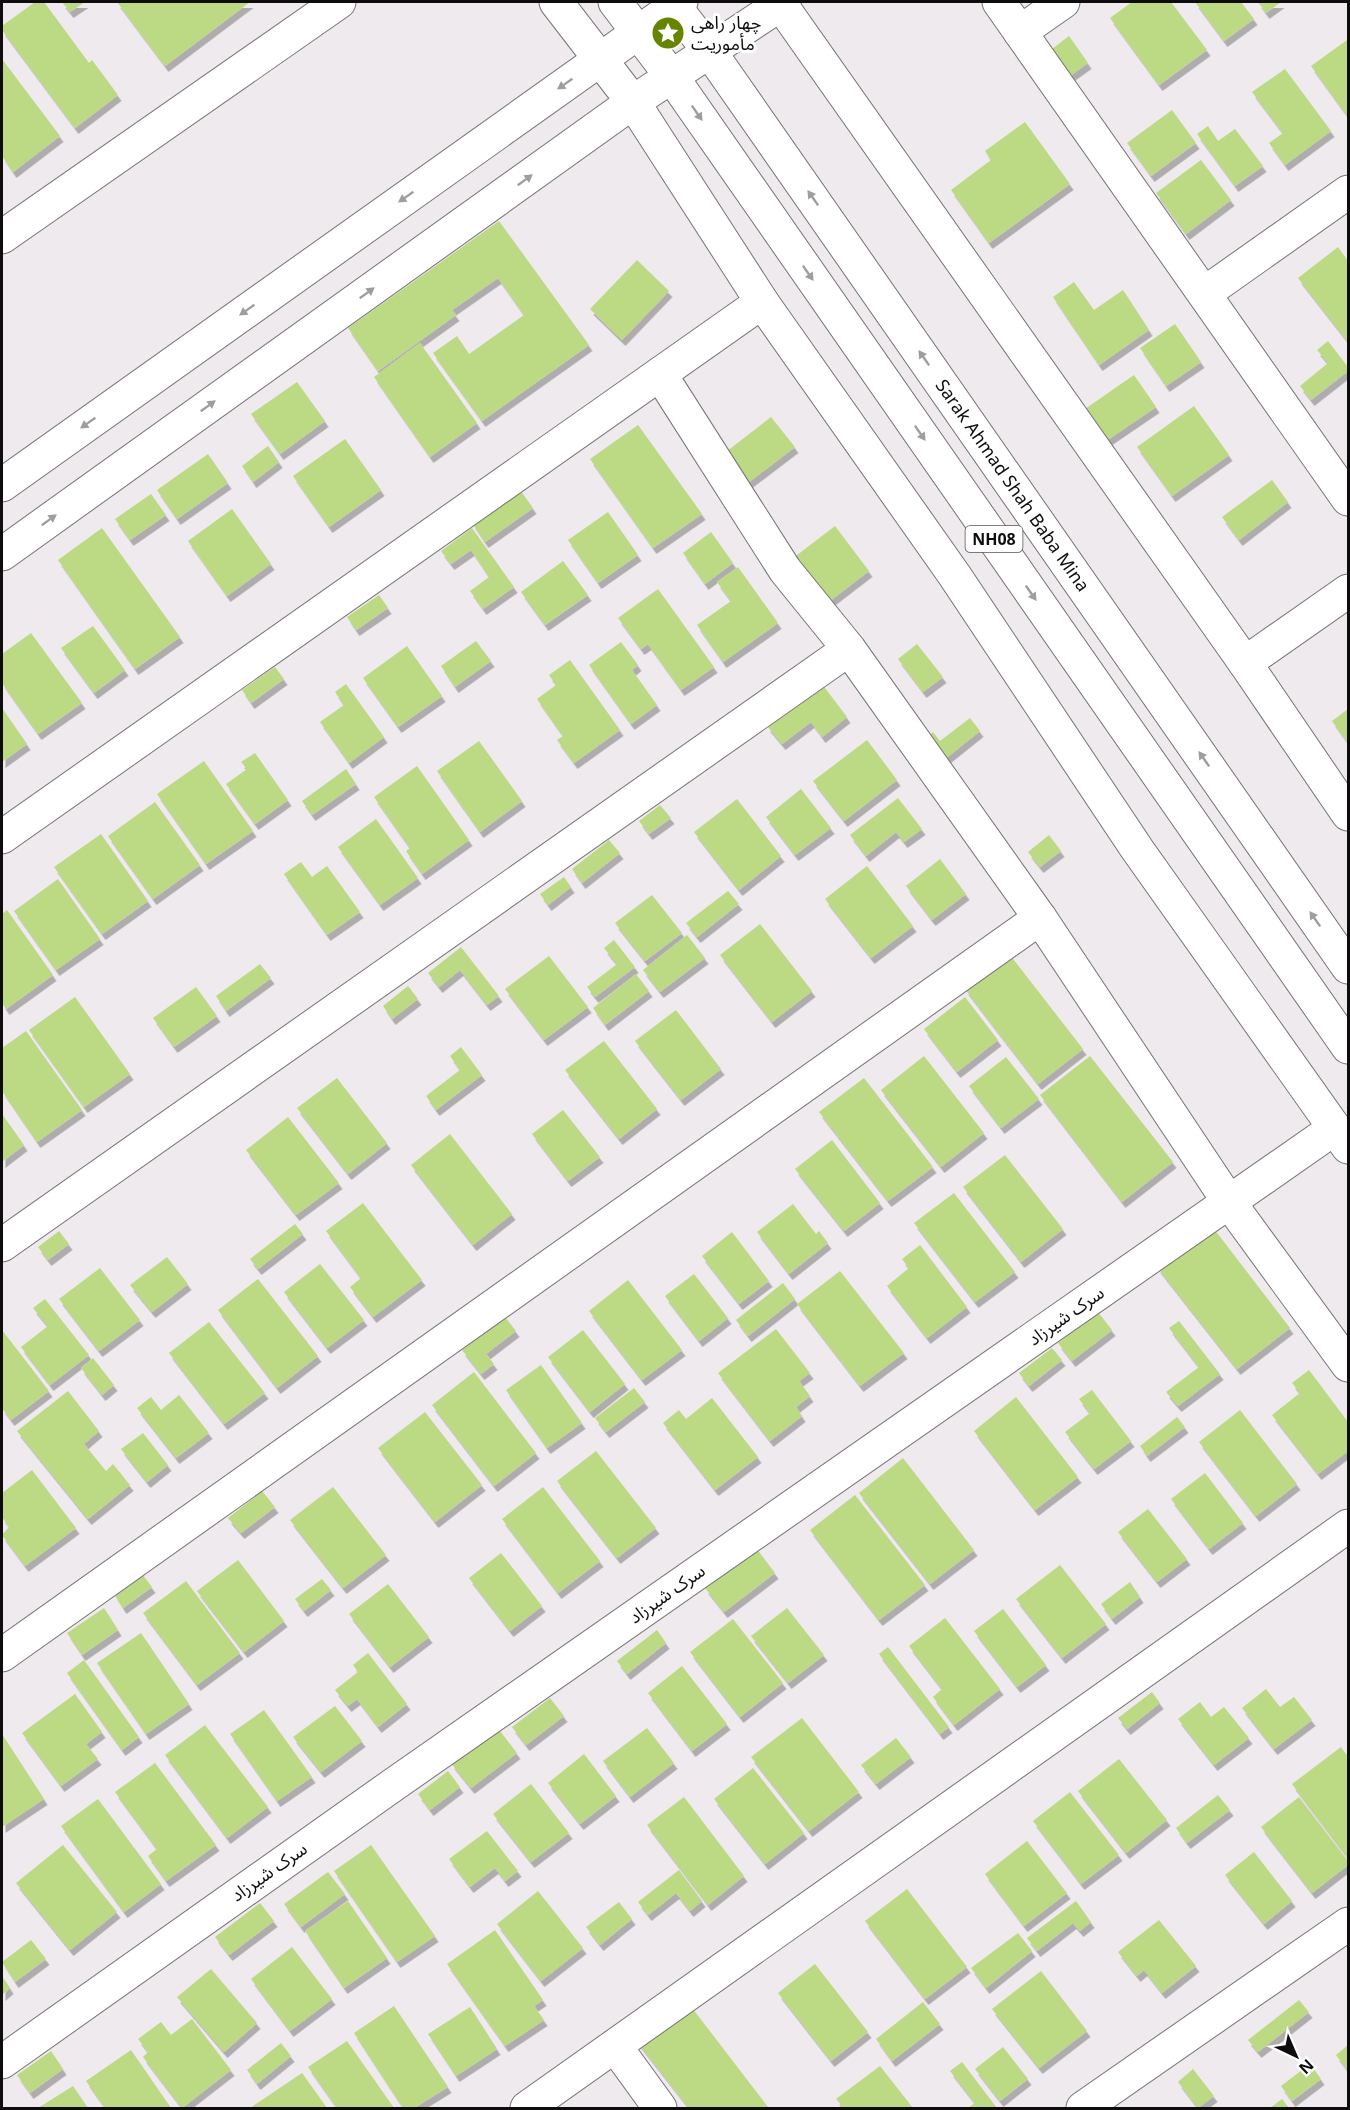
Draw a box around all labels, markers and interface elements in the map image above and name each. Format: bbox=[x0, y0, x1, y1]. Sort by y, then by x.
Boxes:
place label: چهار راهی مأموریت bbox=[691, 4, 761, 63]
place icon: چهار راهی مأموریت bbox=[650, 15, 686, 51]
one-way arrow bbox=[558, 78, 574, 90]
one-way arrow bbox=[691, 105, 703, 121]
one-way arrow bbox=[517, 174, 533, 186]
one-way arrow bbox=[808, 190, 819, 206]
one-way arrow bbox=[399, 191, 415, 203]
one-way arrow bbox=[802, 265, 814, 281]
one-way arrow bbox=[358, 287, 374, 299]
one-way arrow bbox=[240, 304, 256, 316]
one-way arrow bbox=[919, 350, 930, 366]
street label: Sarak Ahmad Shah Baba Mina bbox=[924, 371, 1100, 601]
one-way arrow bbox=[199, 400, 215, 412]
one-way arrow bbox=[81, 417, 97, 429]
one-way arrow bbox=[914, 425, 926, 441]
one-way arrow bbox=[42, 514, 57, 526]
road number: NH08 bbox=[966, 526, 1022, 552]
one-way arrow bbox=[1025, 585, 1036, 601]
one-way arrow bbox=[1199, 751, 1210, 767]
one-way arrow bbox=[1309, 912, 1321, 928]
street label: سرک شیرزاد bbox=[1019, 1275, 1113, 1357]
street label: سرک شیرزاد bbox=[620, 1553, 714, 1635]
street label: سرک شیرزاد bbox=[222, 1831, 316, 1913]
north arrow bbox=[1266, 2026, 1326, 2086]
text: N bbox=[1289, 2049, 1322, 2083]

